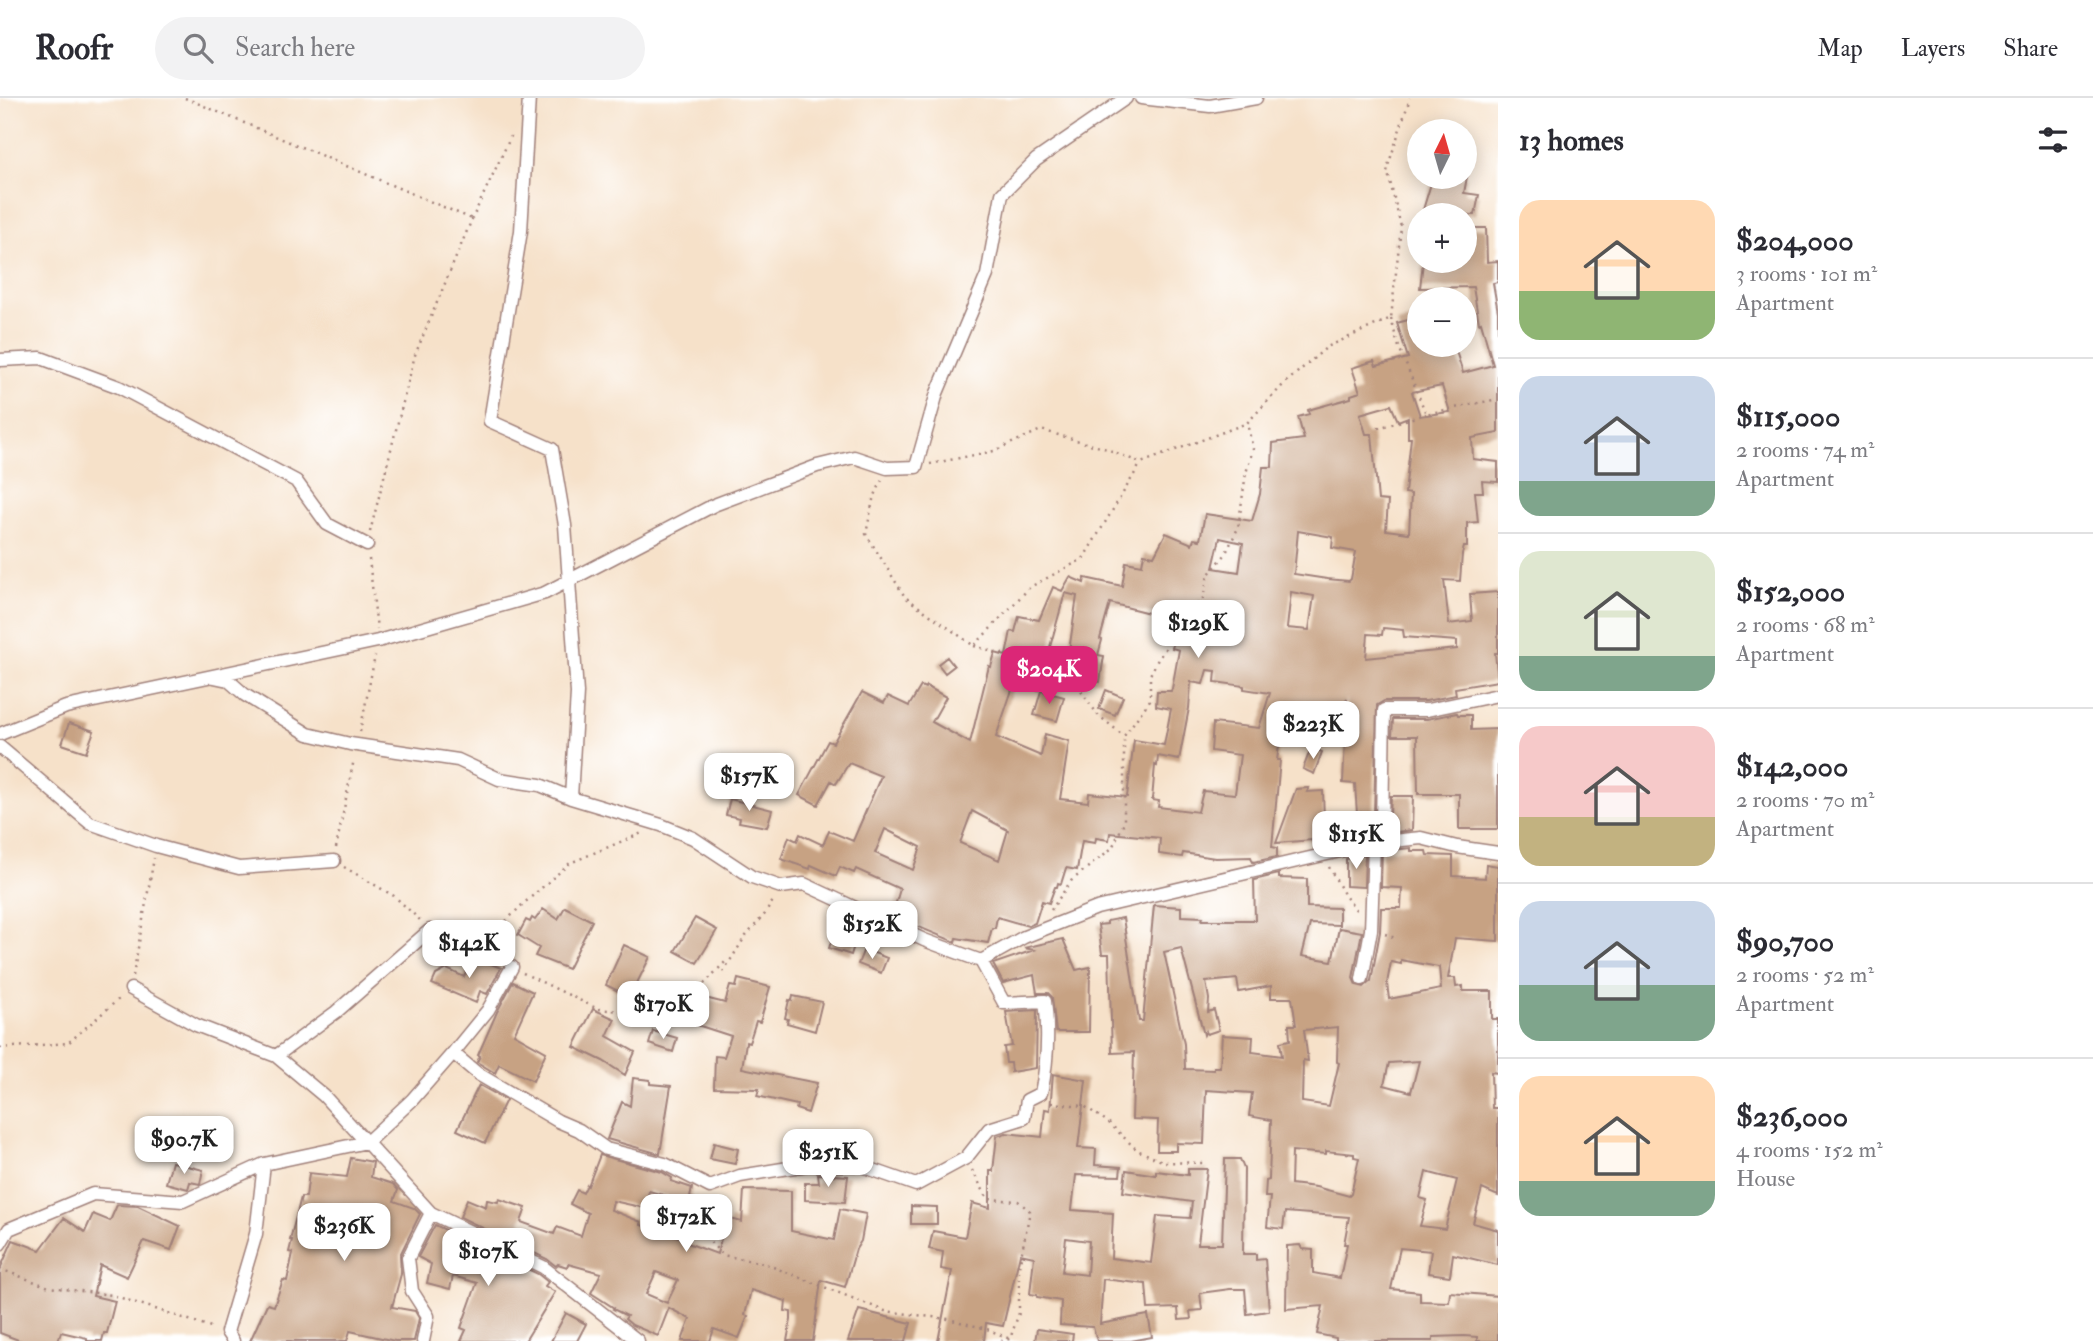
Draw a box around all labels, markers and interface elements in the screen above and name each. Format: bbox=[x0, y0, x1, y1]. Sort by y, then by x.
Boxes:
search box bbox=[155, 17, 645, 80]
text: Roofr bbox=[35, 28, 113, 69]
icon: search bbox=[179, 29, 217, 67]
text: Search here bbox=[235, 32, 355, 64]
text: Map bbox=[1818, 33, 1863, 64]
text: Layers bbox=[1901, 33, 1965, 64]
text: Share bbox=[2003, 33, 2058, 64]
north arrow bbox=[1407, 119, 1477, 189]
map controls bbox=[1407, 119, 1477, 357]
icon: filters bbox=[2034, 121, 2072, 159]
text: 13 homes bbox=[1519, 122, 1624, 159]
button: + bbox=[1407, 203, 1477, 273]
text: $204,000 bbox=[1736, 222, 1854, 259]
icon: home bbox=[1575, 228, 1659, 312]
text: 3 rooms · 101 m² bbox=[1736, 259, 1877, 288]
button: − bbox=[1407, 287, 1477, 357]
text: Apartment bbox=[1736, 288, 1834, 317]
text: $115,000 bbox=[1736, 398, 1840, 435]
icon: home bbox=[1575, 404, 1659, 488]
text: 2 rooms · 74 m² bbox=[1736, 435, 1875, 464]
text: Apartment bbox=[1736, 464, 1834, 493]
text: $152,000 bbox=[1736, 573, 1845, 610]
icon: home bbox=[1575, 579, 1659, 663]
pin: $129K bbox=[1149, 601, 1247, 660]
text: $129K bbox=[1168, 608, 1228, 637]
text: 2 rooms · 68 m² bbox=[1736, 610, 1875, 639]
text: Apartment bbox=[1736, 639, 1834, 668]
pin: $204K bbox=[1000, 646, 1098, 706]
text: $204K bbox=[1017, 654, 1081, 683]
pin: $223K bbox=[1264, 702, 1362, 761]
text: $223K bbox=[1282, 709, 1344, 738]
text: $142,000 bbox=[1736, 748, 1848, 785]
pin: $157K bbox=[700, 754, 798, 813]
icon: home bbox=[1575, 754, 1659, 838]
text: $157K bbox=[720, 761, 778, 790]
text: 2 rooms · 70 m² bbox=[1736, 785, 1875, 814]
pin: $115K bbox=[1307, 812, 1405, 871]
text: Apartment bbox=[1736, 814, 1834, 843]
text: $115K bbox=[1328, 819, 1384, 848]
pin: $152K bbox=[823, 902, 921, 961]
text: $152K bbox=[843, 909, 901, 938]
pin: $142K bbox=[420, 920, 518, 980]
text: $90,700 bbox=[1736, 923, 1834, 960]
text: $142K bbox=[438, 928, 500, 957]
icon: home bbox=[1575, 929, 1659, 1013]
text: 2 rooms · 52 m² bbox=[1736, 960, 1874, 989]
pin: $170K bbox=[614, 982, 712, 1041]
text: $170K bbox=[633, 989, 693, 1018]
text: Apartment bbox=[1736, 989, 1834, 1018]
text: $236,000 bbox=[1736, 1098, 1848, 1135]
icon: home bbox=[1575, 1104, 1659, 1188]
pin: $90.7K bbox=[127, 1116, 241, 1176]
text: $90.7K bbox=[151, 1124, 217, 1153]
pin: $251K bbox=[779, 1130, 877, 1189]
text: 4 rooms · 152 m² bbox=[1736, 1135, 1883, 1164]
text: $251K bbox=[798, 1137, 858, 1166]
text: House bbox=[1736, 1164, 1795, 1193]
pin: $172K bbox=[637, 1194, 735, 1254]
text: $172K bbox=[656, 1202, 716, 1231]
pin: $236K bbox=[295, 1204, 393, 1263]
text: $236K bbox=[313, 1211, 375, 1240]
pin: $107K bbox=[439, 1228, 537, 1288]
text: $107K bbox=[458, 1236, 518, 1265]

